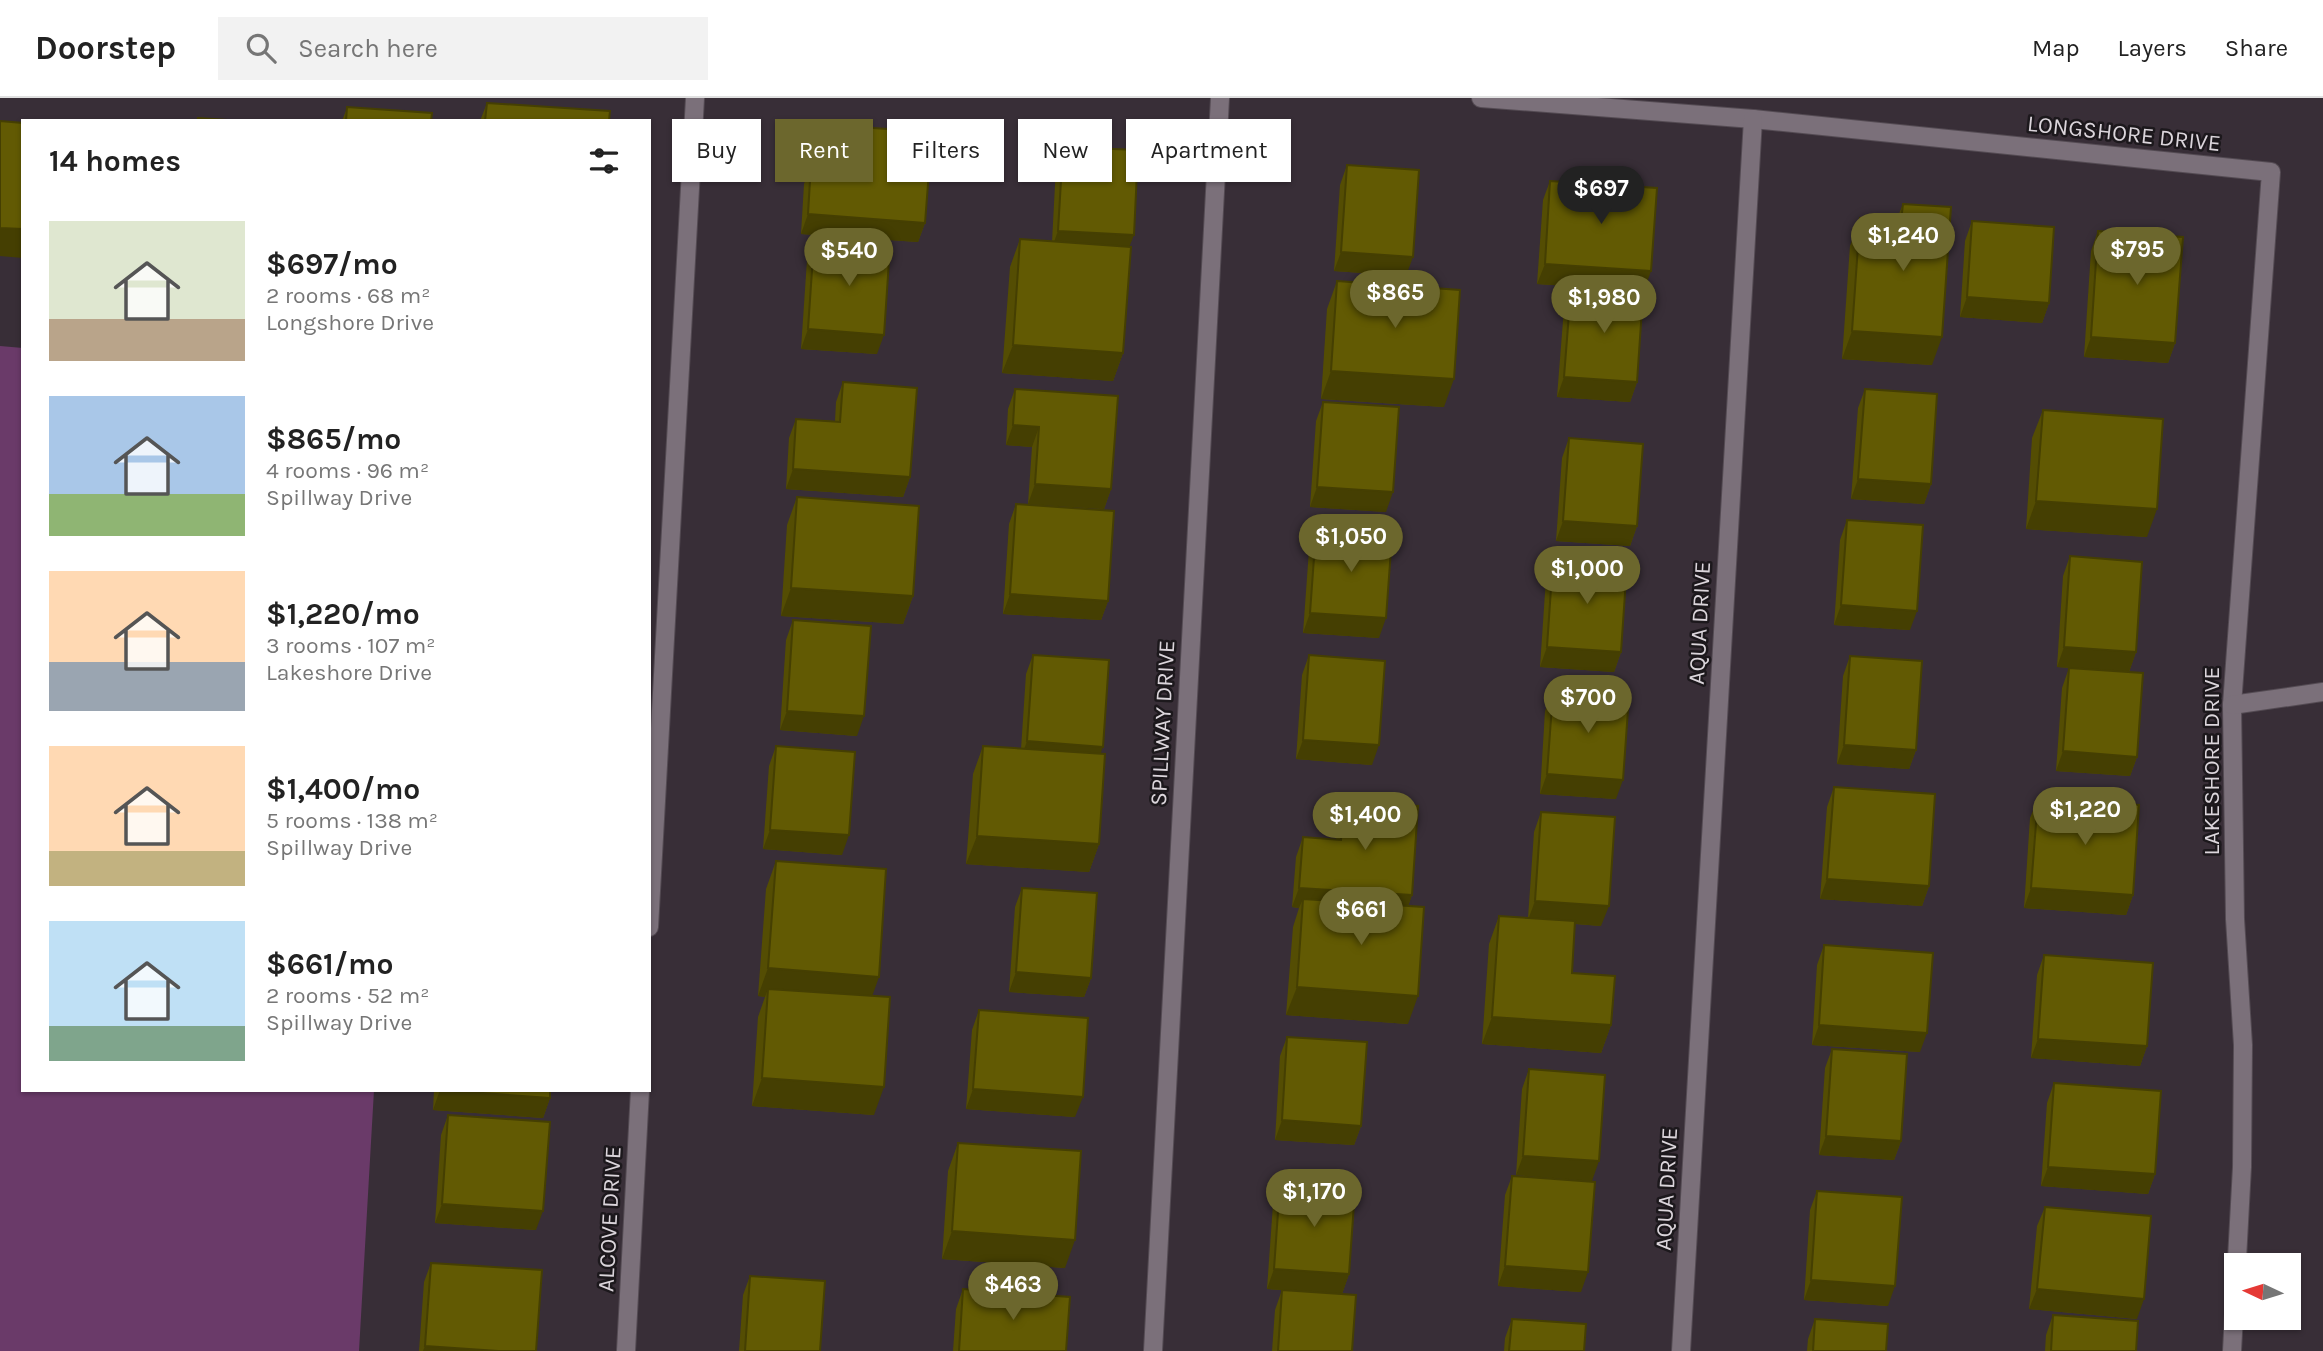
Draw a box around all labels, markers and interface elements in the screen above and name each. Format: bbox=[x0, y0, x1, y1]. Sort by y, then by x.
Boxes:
search box bbox=[218, 17, 708, 80]
text: Doorstep bbox=[35, 29, 176, 67]
icon: search bbox=[242, 29, 280, 67]
text: Search here bbox=[298, 33, 438, 64]
text: Map bbox=[2032, 34, 2080, 62]
text: Layers bbox=[2118, 34, 2187, 62]
text: Share bbox=[2225, 34, 2288, 62]
street label: LONGSHORE DRIVE bbox=[2026, 110, 2222, 157]
chip: Buy bbox=[672, 119, 761, 182]
chip: Rent bbox=[775, 119, 873, 182]
chip: Filters bbox=[887, 119, 1004, 182]
chip: New bbox=[1018, 119, 1112, 182]
chip: Apartment bbox=[1126, 119, 1291, 182]
icon: filters bbox=[585, 142, 623, 180]
text: 14 homes bbox=[49, 143, 181, 179]
pin: $697 bbox=[1560, 166, 1642, 226]
text: $697 bbox=[1573, 175, 1629, 202]
pin: $1,240 bbox=[1846, 214, 1960, 273]
text: $1,240 bbox=[1867, 222, 1939, 249]
pin: $540 bbox=[808, 228, 890, 288]
pin: $795 bbox=[2096, 228, 2178, 287]
text: $795 bbox=[2110, 236, 2164, 263]
text: $540 bbox=[820, 237, 878, 264]
text: $697/mo bbox=[266, 246, 398, 282]
icon: home bbox=[105, 249, 189, 333]
pin: $865 bbox=[1354, 271, 1436, 330]
pin: $1,980 bbox=[1547, 275, 1661, 335]
text: $865 bbox=[1366, 279, 1424, 306]
text: 2 rooms · 68 m² bbox=[266, 282, 430, 309]
text: $1,980 bbox=[1567, 284, 1641, 311]
text: Longshore Drive bbox=[266, 309, 434, 336]
text: $865/mo bbox=[266, 421, 401, 457]
icon: home bbox=[105, 424, 189, 508]
text: 4 rooms · 96 m² bbox=[266, 457, 429, 484]
text: Spillway Drive bbox=[266, 484, 412, 511]
pin: $1,050 bbox=[1294, 514, 1408, 574]
text: $1,050 bbox=[1315, 523, 1387, 550]
pin: $1,000 bbox=[1530, 546, 1644, 606]
text: $1,000 bbox=[1550, 555, 1624, 582]
street label: AQUA DRIVE bbox=[1683, 561, 1716, 685]
text: $1,220/mo bbox=[266, 596, 420, 632]
icon: home bbox=[105, 599, 189, 683]
text: 3 rooms · 107 m² bbox=[266, 632, 435, 659]
street label: SPILLWAY DRIVE bbox=[1145, 640, 1180, 806]
text: Lakeshore Drive bbox=[266, 659, 432, 686]
street label: LAKESHORE DRIVE bbox=[2198, 666, 2225, 856]
pin: $700 bbox=[1547, 676, 1629, 735]
text: $700 bbox=[1560, 684, 1616, 711]
text: $1,400/mo bbox=[266, 771, 420, 807]
icon: home bbox=[105, 774, 189, 858]
pin: $1,220 bbox=[2028, 788, 2142, 847]
pin: $1,400 bbox=[1308, 792, 1422, 852]
text: $1,220 bbox=[2049, 796, 2121, 823]
text: $1,400 bbox=[1329, 801, 1401, 828]
text: 5 rooms · 138 m² bbox=[266, 807, 438, 834]
text: Spillway Drive bbox=[266, 834, 412, 861]
pin: $661 bbox=[1320, 888, 1402, 947]
text: $661 bbox=[1335, 896, 1387, 923]
text: $661/mo bbox=[266, 946, 393, 982]
icon: home bbox=[105, 949, 189, 1033]
text: 2 rooms · 52 m² bbox=[266, 982, 429, 1009]
text: Spillway Drive bbox=[266, 1009, 412, 1036]
street label: AQUA DRIVE bbox=[1650, 1127, 1683, 1251]
street label: ALCOVE DRIVE bbox=[592, 1146, 627, 1292]
pin: $1,170 bbox=[1257, 1170, 1371, 1229]
text: $1,170 bbox=[1282, 1178, 1346, 1205]
north arrow bbox=[2224, 1253, 2301, 1330]
map controls bbox=[2224, 1253, 2301, 1330]
pin: $463 bbox=[972, 1262, 1054, 1322]
text: $463 bbox=[984, 1271, 1042, 1298]

